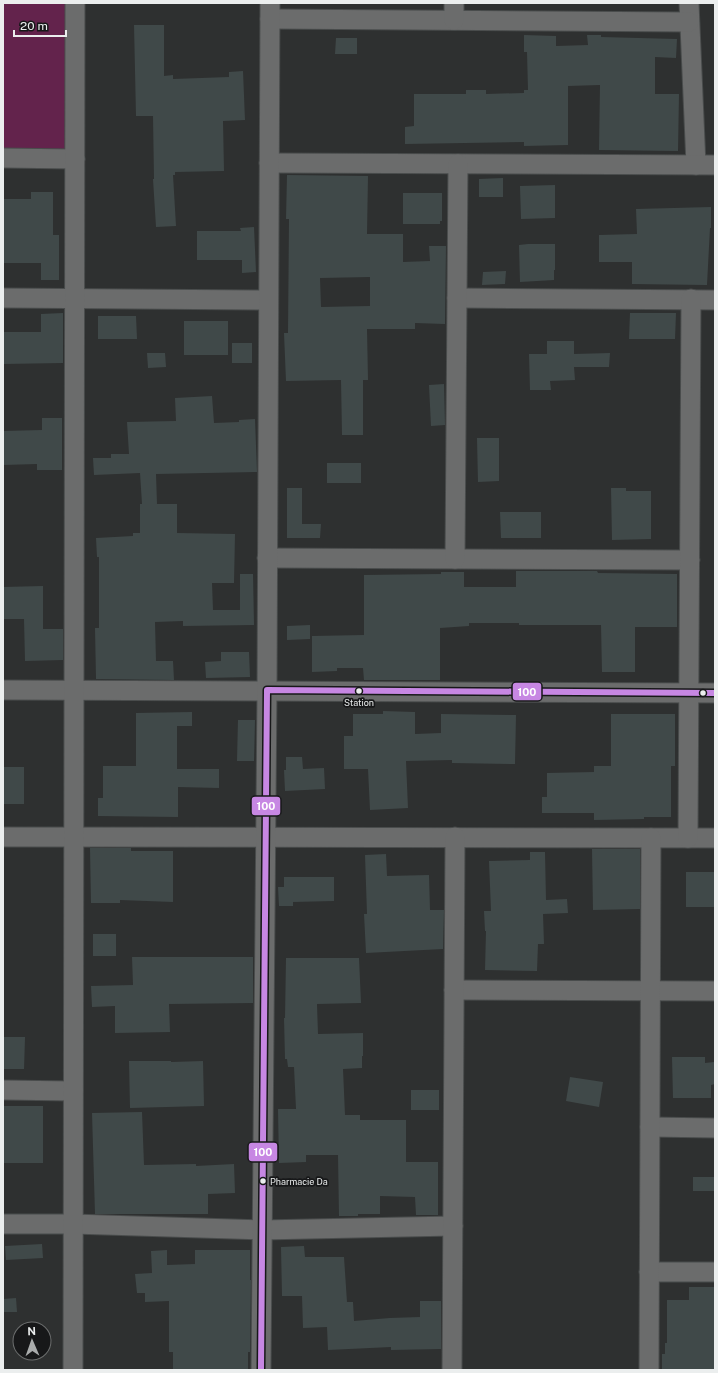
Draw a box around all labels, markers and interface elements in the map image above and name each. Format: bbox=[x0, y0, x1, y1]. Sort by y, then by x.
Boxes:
scale bar bbox=[14, 12, 66, 38]
text: 20 m bbox=[20, 19, 48, 33]
line badge: 100 bbox=[512, 682, 542, 701]
marker: Station bbox=[354, 686, 364, 696]
text: 100 bbox=[518, 686, 536, 698]
unlabelled marker bbox=[698, 688, 708, 698]
place label: Station bbox=[344, 697, 374, 708]
line badge: 100 bbox=[251, 796, 281, 816]
text: 100 bbox=[257, 800, 275, 812]
line badge: 100 bbox=[248, 1142, 278, 1162]
text: 100 bbox=[254, 1146, 272, 1158]
marker: Pharmacie Da bbox=[258, 1176, 268, 1186]
place label: Pharmacie Da bbox=[270, 1176, 328, 1187]
north arrow bbox=[12, 1321, 52, 1361]
text: N bbox=[27, 1325, 36, 1337]

